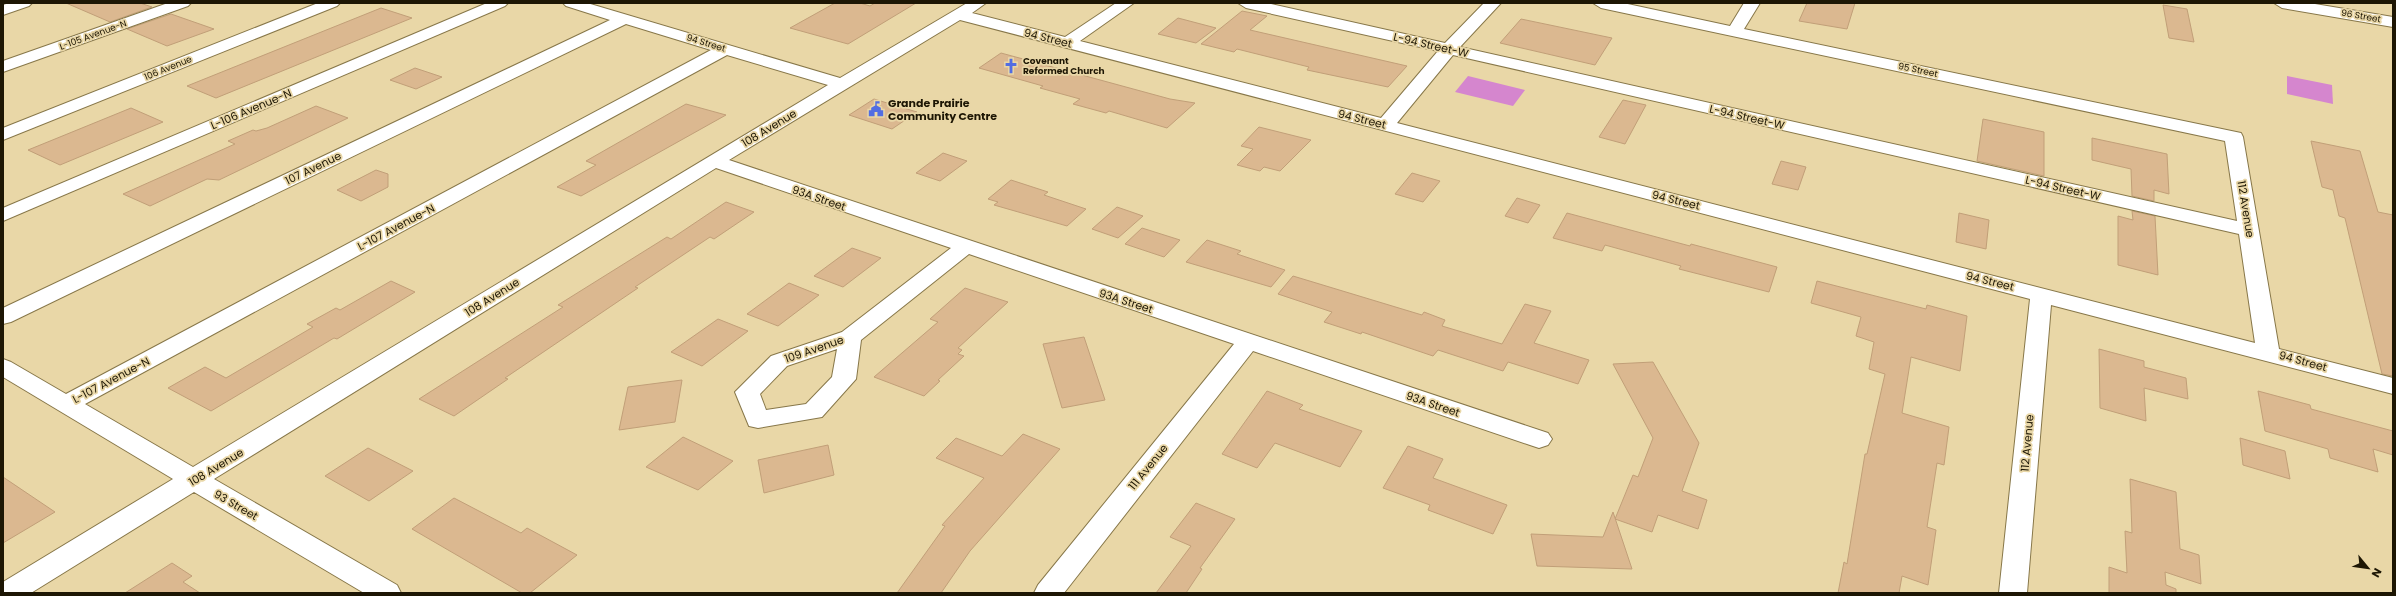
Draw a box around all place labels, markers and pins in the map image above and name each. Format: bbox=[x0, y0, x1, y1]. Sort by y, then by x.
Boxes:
place label: Covenant Reformed Church bbox=[1023, 55, 1105, 77]
church icon: Covenant Reformed Church bbox=[1002, 57, 1020, 75]
place label: Grande Prairie Community Centre bbox=[888, 95, 997, 124]
public building icon: Grande Prairie Community Centre bbox=[867, 100, 885, 118]

